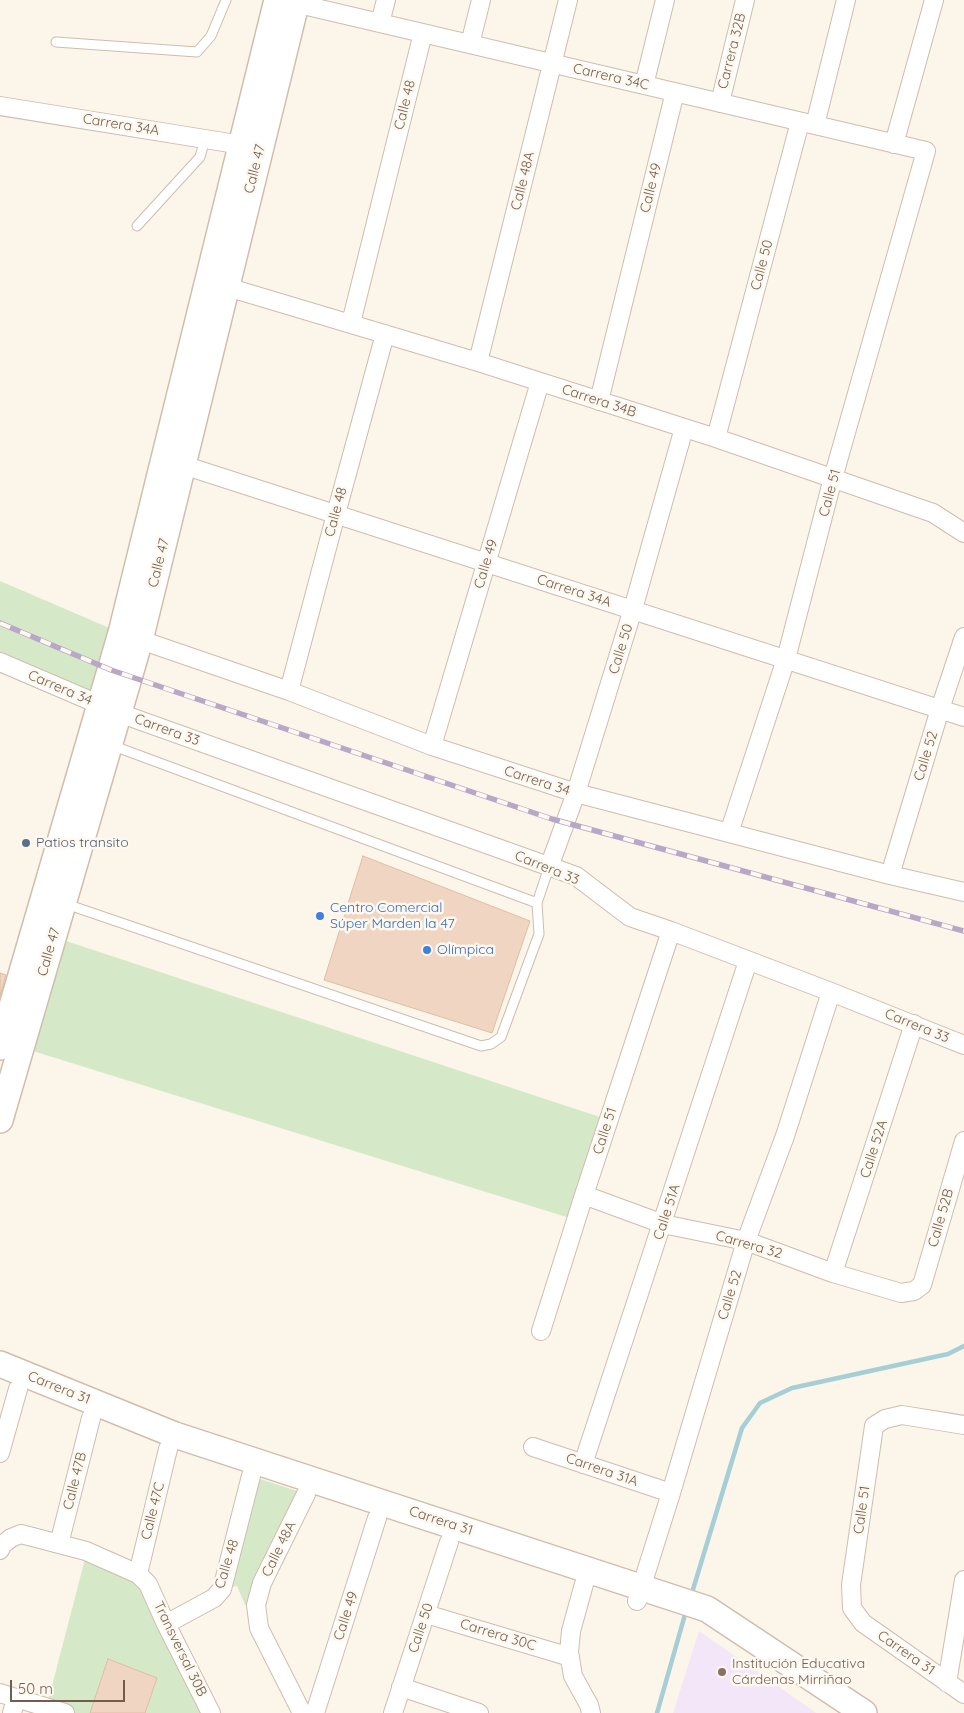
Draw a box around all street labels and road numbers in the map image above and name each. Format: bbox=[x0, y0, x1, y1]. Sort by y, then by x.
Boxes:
street label: Carrera 32B bbox=[714, 11, 750, 91]
street label: Carrera 34C bbox=[571, 60, 651, 94]
street label: Calle 48 bbox=[391, 78, 419, 132]
street label: Carrera 34A bbox=[82, 111, 160, 139]
street label: Calle 47 bbox=[241, 143, 269, 195]
street label: Calle 48A bbox=[508, 150, 538, 212]
street label: Calle 49 bbox=[637, 161, 665, 215]
street label: Calle 50 bbox=[747, 238, 777, 292]
street label: Carrera 34B bbox=[560, 381, 638, 421]
street label: Calle 51 bbox=[816, 467, 844, 519]
street label: Calle 48 bbox=[321, 485, 351, 539]
street label: Calle 47 bbox=[145, 537, 173, 589]
street label: Calle 49 bbox=[471, 537, 501, 591]
street label: Carrera 34A bbox=[535, 571, 613, 611]
street label: Calle 50 bbox=[605, 622, 637, 676]
street label: Carrera 34 bbox=[25, 667, 95, 709]
street label: Carrera 33 bbox=[132, 710, 202, 750]
street label: Calle 52 bbox=[911, 729, 941, 783]
street label: Carrera 34 bbox=[502, 762, 572, 800]
street label: Carrera 33 bbox=[512, 847, 582, 889]
street label: Calle 47 bbox=[34, 926, 64, 978]
street label: Carrera 33 bbox=[882, 1005, 952, 1047]
street label: Calle 51 bbox=[590, 1105, 620, 1157]
street label: Calle 52A bbox=[857, 1118, 891, 1180]
street label: Calle 51A bbox=[650, 1182, 684, 1242]
street label: Calle 52B bbox=[925, 1187, 957, 1249]
street label: Carrera 32 bbox=[714, 1227, 784, 1263]
street label: Calle 52 bbox=[715, 1268, 745, 1322]
street label: Carrera 31 bbox=[25, 1368, 93, 1408]
street label: Calle 47B bbox=[60, 1450, 90, 1512]
street label: Carrera 31A bbox=[564, 1450, 640, 1490]
street label: Calle 47C bbox=[138, 1481, 168, 1541]
street label: Calle 51 bbox=[850, 1485, 874, 1535]
street label: Carrera 31 bbox=[407, 1503, 475, 1539]
street label: Calle 48A bbox=[258, 1519, 300, 1579]
street label: Calle 48 bbox=[212, 1537, 242, 1591]
street label: Calle 49 bbox=[330, 1589, 362, 1643]
street label: Transversal 30B bbox=[150, 1599, 210, 1699]
street label: Calle 50 bbox=[405, 1601, 437, 1655]
street label: Carrera 30C bbox=[458, 1616, 538, 1654]
street label: Carrera 31 bbox=[874, 1627, 938, 1679]

